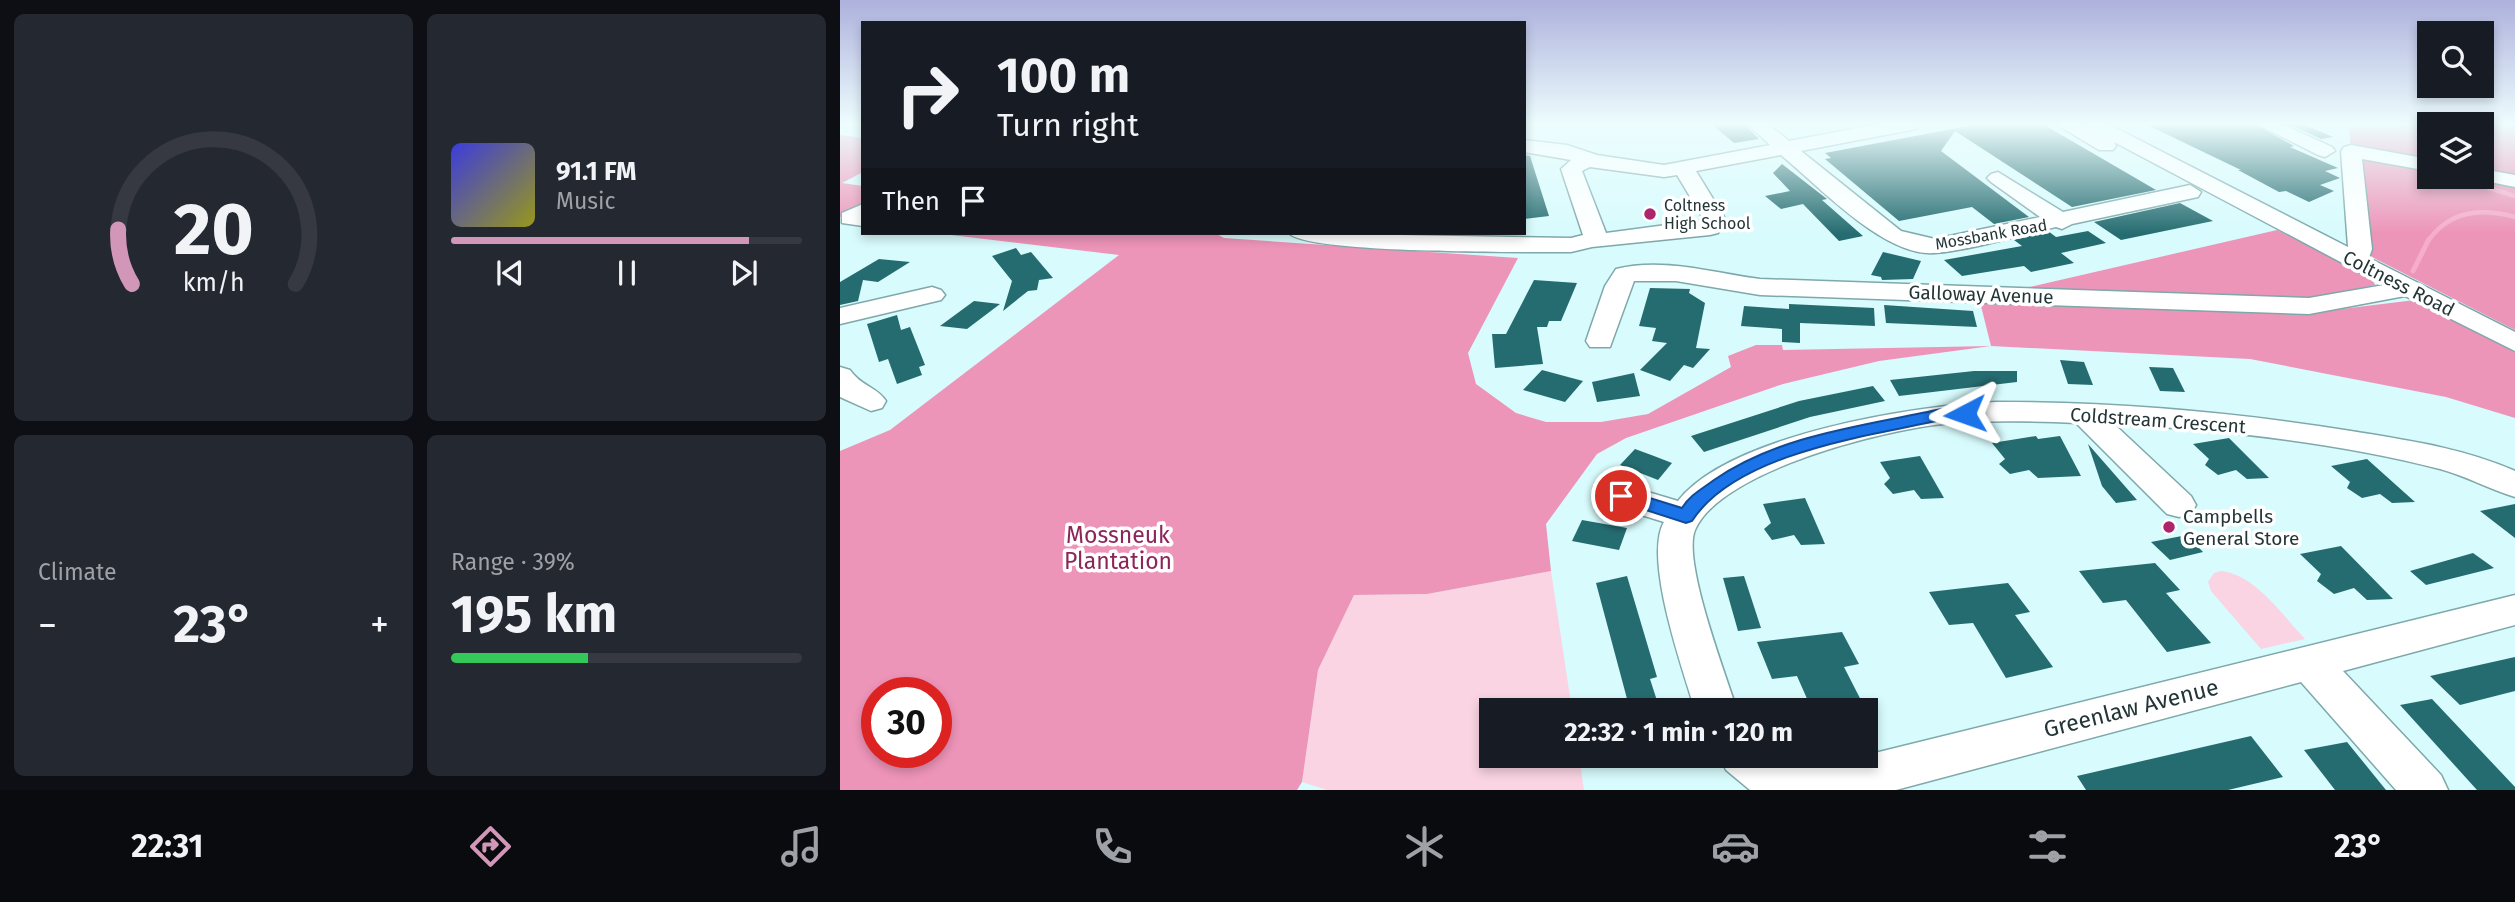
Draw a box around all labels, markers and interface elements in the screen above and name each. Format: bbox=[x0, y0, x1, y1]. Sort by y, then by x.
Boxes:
map controls bbox=[2417, 21, 2494, 189]
button: search bbox=[2417, 21, 2494, 98]
text: 100 m bbox=[997, 46, 1130, 105]
icon: right bbox=[882, 49, 973, 140]
text: Turn right bbox=[997, 106, 1139, 144]
button: layers bbox=[2417, 112, 2494, 189]
text: 91.1 FM bbox=[556, 156, 636, 187]
icon: arrive bbox=[954, 182, 992, 220]
text: 20 bbox=[173, 186, 254, 273]
text: Then bbox=[882, 186, 940, 217]
text: Music bbox=[556, 187, 616, 215]
place label: Coltness High School bbox=[1664, 196, 1751, 233]
marker: Coltness High School bbox=[1642, 206, 1658, 222]
street label: Mossbank Road bbox=[1934, 215, 2049, 254]
street label: Coltness Road bbox=[2339, 246, 2458, 321]
icon: previous bbox=[491, 254, 529, 292]
icon: pause bbox=[608, 254, 646, 292]
icon: next bbox=[725, 254, 763, 292]
text: km/h bbox=[183, 268, 244, 298]
street label: Galloway Avenue bbox=[1908, 280, 2054, 309]
position arrow bbox=[1928, 377, 2002, 451]
street label: Coldstream Crescent bbox=[2069, 403, 2247, 438]
pin bbox=[1591, 466, 1651, 526]
icon: arrive bbox=[1602, 477, 1640, 515]
place label: Campbells General Store bbox=[2183, 505, 2299, 550]
marker: Campbells General Store bbox=[2161, 519, 2177, 535]
park label: Mossneuk Plantation bbox=[1064, 521, 1172, 575]
text: Range · 39% bbox=[451, 548, 575, 576]
text: Climate bbox=[38, 558, 117, 586]
text: 195 km bbox=[451, 583, 617, 646]
text: 23° bbox=[173, 593, 254, 656]
text: − bbox=[38, 602, 57, 648]
text: + bbox=[370, 602, 389, 648]
street label: Greenlaw Avenue bbox=[2041, 673, 2221, 743]
speed limit sign: 30 bbox=[861, 677, 952, 768]
text: 22:32 · 1 min · 120 m bbox=[1564, 717, 1793, 748]
icon: directions bbox=[466, 822, 515, 871]
icon: music bbox=[777, 822, 826, 871]
icon: phone bbox=[1088, 822, 1137, 871]
icon: climate bbox=[1400, 822, 1449, 871]
icon: car bbox=[1711, 822, 1760, 871]
icon: filters bbox=[2023, 822, 2072, 871]
text: 22:31 bbox=[131, 827, 203, 865]
text: 23° bbox=[2334, 827, 2384, 865]

